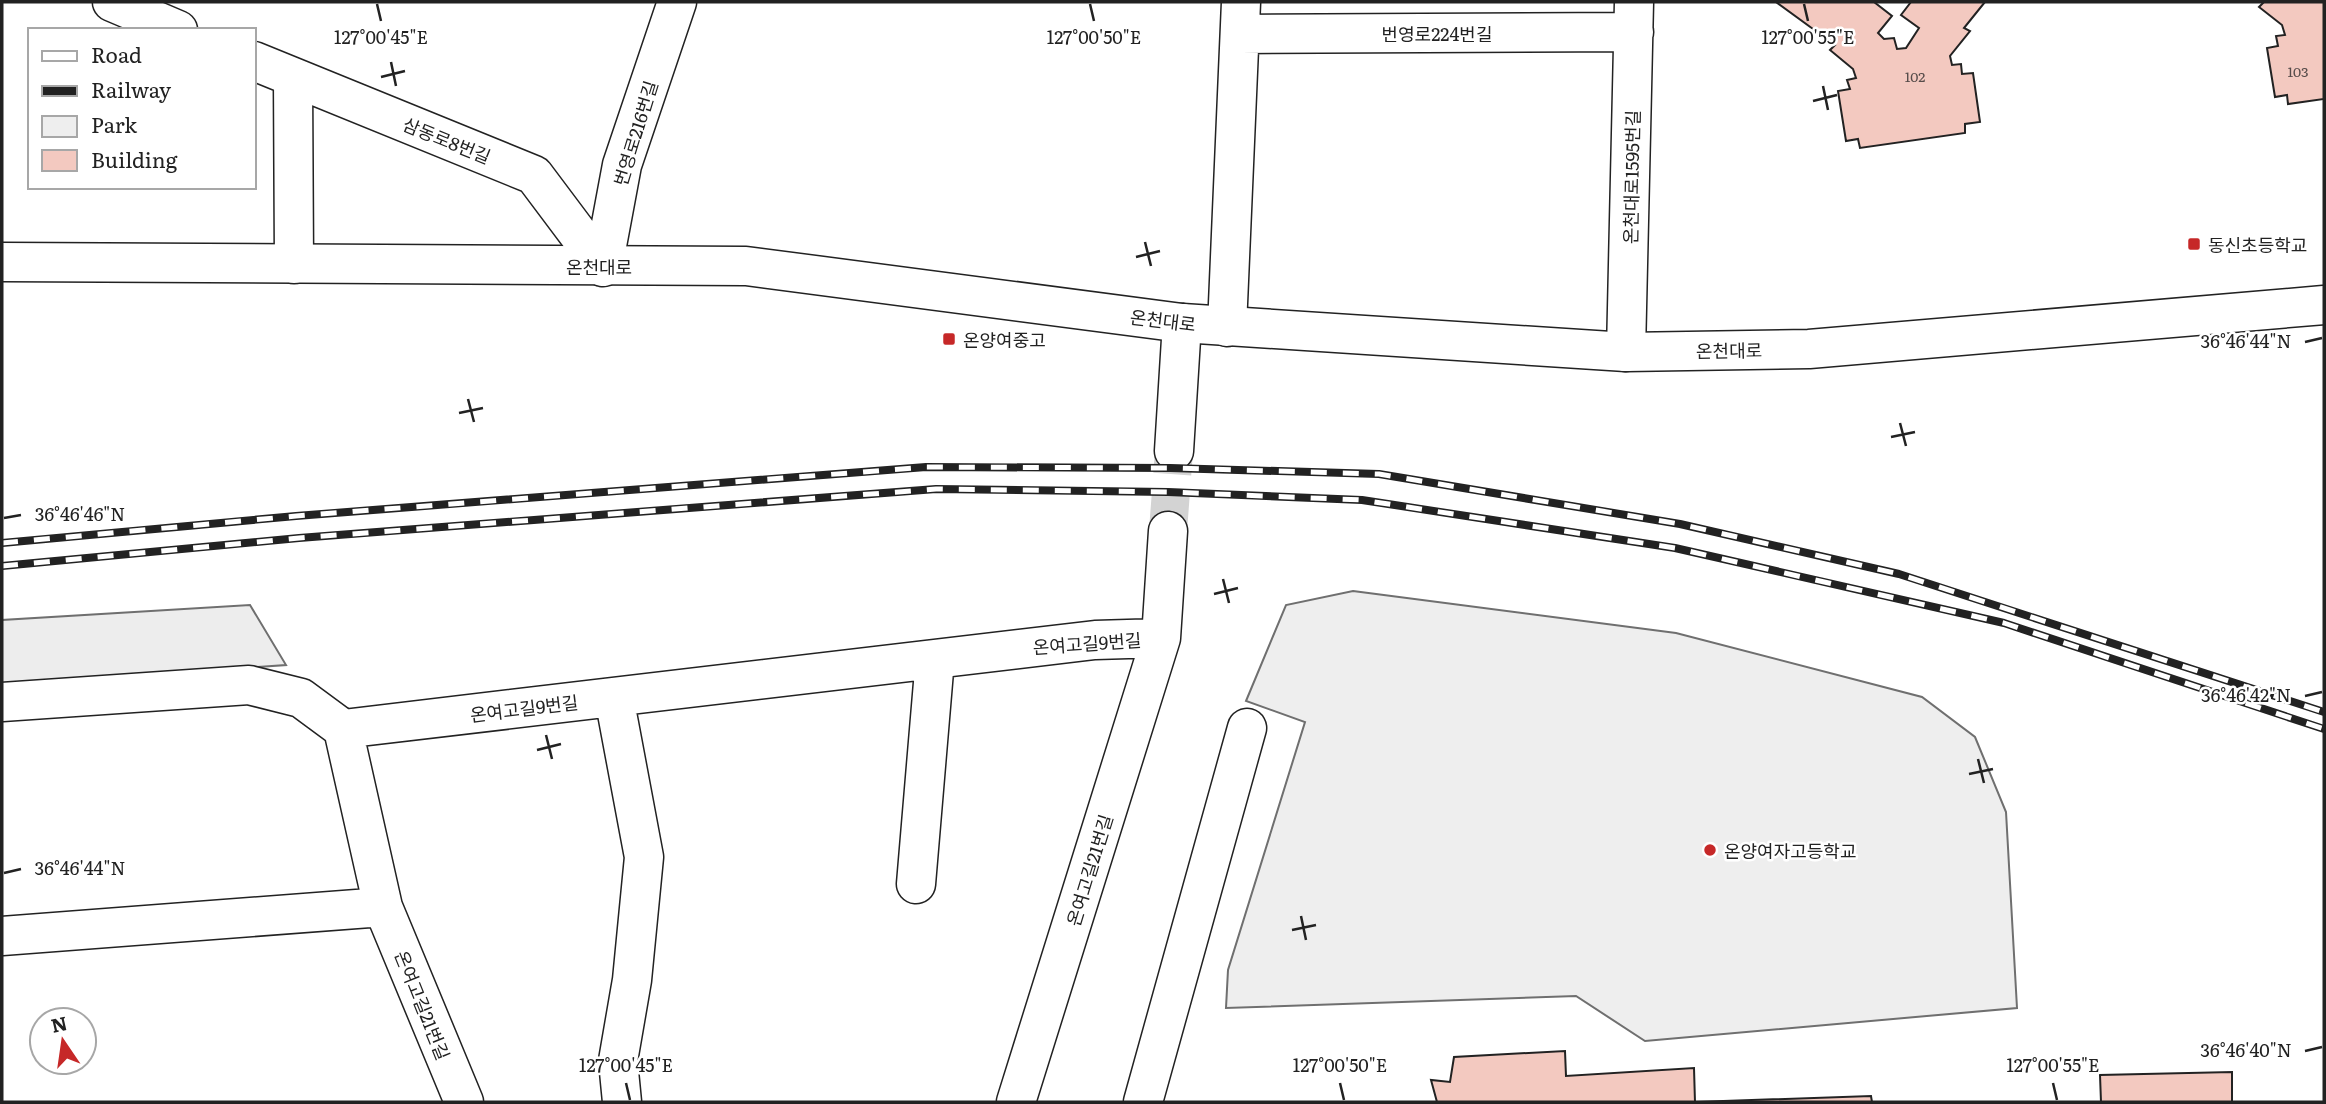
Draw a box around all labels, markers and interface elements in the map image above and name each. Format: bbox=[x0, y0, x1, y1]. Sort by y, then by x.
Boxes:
street label: 번영로224번길 bbox=[1382, 20, 1492, 47]
text: 127°00'45"E bbox=[334, 23, 428, 50]
text: 127°00'50"E bbox=[1047, 23, 1141, 50]
text: 127°00'55"E bbox=[1761, 23, 1855, 50]
legend bbox=[28, 28, 256, 189]
text: Road bbox=[91, 38, 142, 69]
house number: 103 bbox=[2287, 61, 2309, 81]
house number: 102 bbox=[1905, 66, 1925, 86]
text: Railway bbox=[91, 73, 172, 104]
street label: 번영로216번길 bbox=[606, 77, 664, 189]
text: Park bbox=[91, 108, 137, 139]
street label: 삼동로8번길 bbox=[399, 110, 495, 170]
street label: 온천대로1595번길 bbox=[1616, 110, 1646, 244]
text: Building bbox=[91, 143, 178, 174]
place label: 동신초등학교 bbox=[2208, 231, 2307, 258]
marker: 동신초등학교 bbox=[2186, 236, 2202, 252]
street label: 온천대로 bbox=[566, 253, 632, 280]
street label: 온천대로 bbox=[1128, 303, 1198, 337]
place label: 온양여중고 bbox=[963, 326, 1046, 353]
text: 36°46'44"N bbox=[2201, 327, 2291, 354]
marker: 온양여중고 bbox=[941, 331, 957, 347]
street label: 온천대로 bbox=[1696, 336, 1762, 364]
text: 36°46'46"N bbox=[35, 500, 125, 527]
street label: 온여고길9번길 bbox=[1032, 626, 1142, 660]
text: 36°46'42"N bbox=[2201, 681, 2291, 708]
street label: 온여고길9번길 bbox=[468, 688, 580, 728]
street label: 온여고길21번길 bbox=[1059, 811, 1119, 929]
place label: 온양여자고등학교 bbox=[1724, 837, 1856, 864]
marker: 온양여자고등학교 bbox=[1702, 842, 1718, 858]
text: 36°46'44"N bbox=[35, 854, 125, 881]
street label: 온여고길21번길 bbox=[389, 946, 457, 1064]
north arrow bbox=[28, 1006, 98, 1076]
text: N bbox=[48, 1008, 70, 1039]
text: 36°46'40"N bbox=[2200, 1036, 2292, 1063]
text: 127°00'45"E bbox=[579, 1051, 673, 1078]
text: 127°00'50"E bbox=[1293, 1051, 1387, 1078]
text: 127°00'55"E bbox=[2006, 1051, 2100, 1078]

